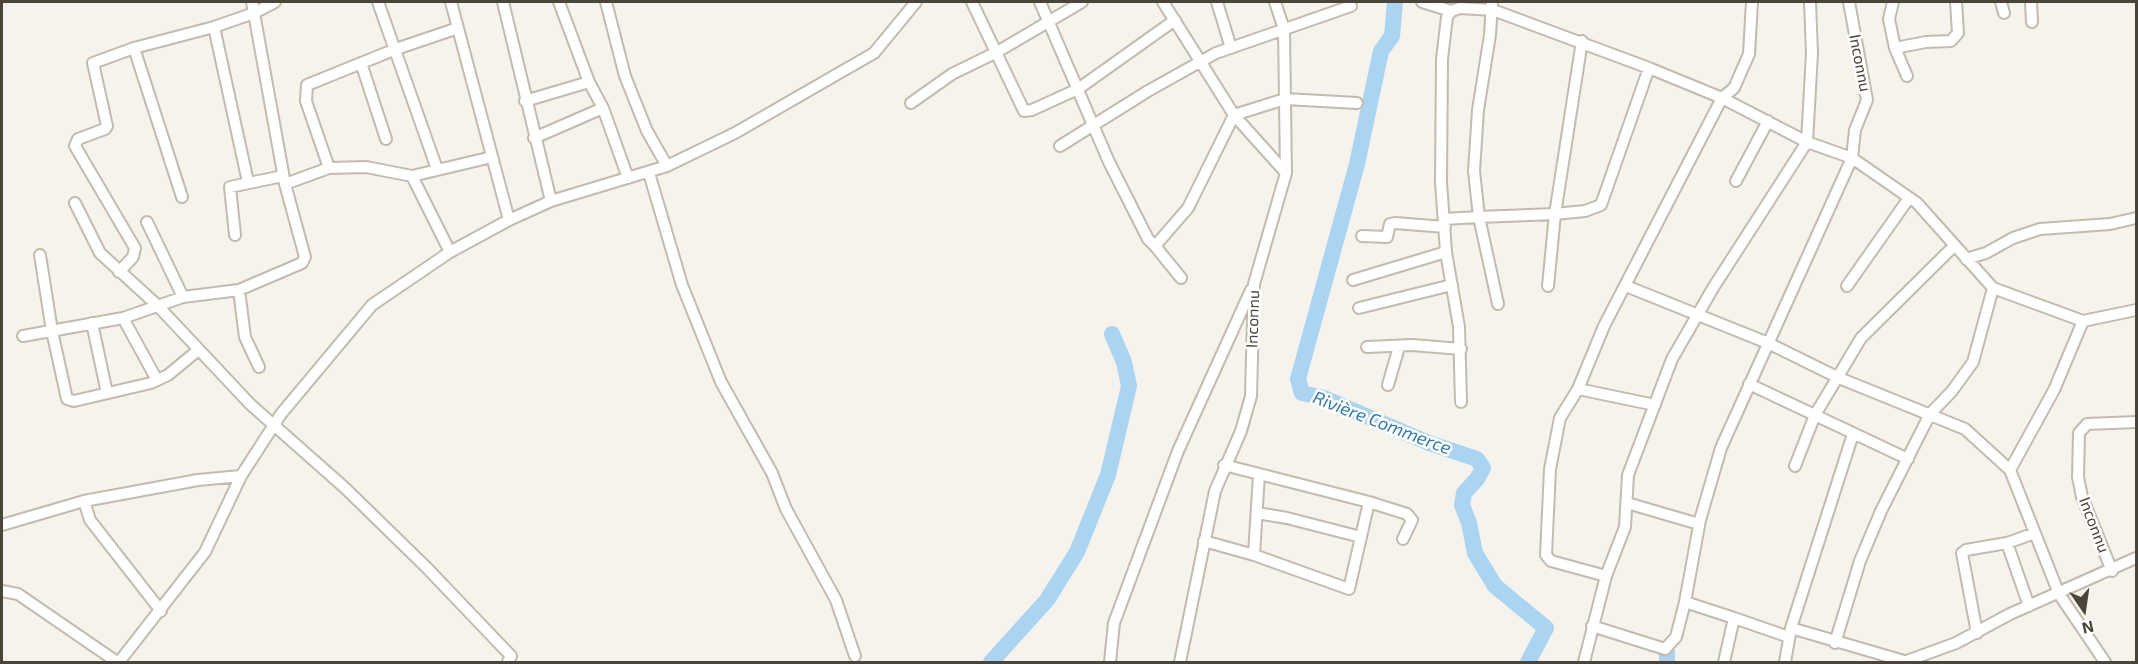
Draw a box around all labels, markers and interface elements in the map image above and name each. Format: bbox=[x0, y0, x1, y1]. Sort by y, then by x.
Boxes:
street label: Inconnu bbox=[1845, 33, 1875, 93]
street label: Inconnu bbox=[1242, 290, 1264, 348]
water label: Rivière Commerce bbox=[1310, 387, 1454, 459]
street label: Inconnu bbox=[2075, 494, 2113, 556]
north arrow bbox=[2054, 580, 2114, 640]
text: N bbox=[2080, 617, 2096, 639]

